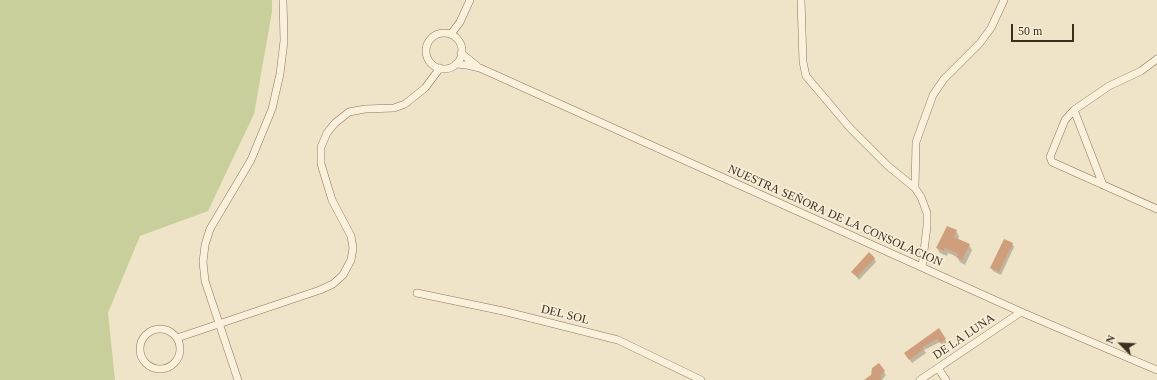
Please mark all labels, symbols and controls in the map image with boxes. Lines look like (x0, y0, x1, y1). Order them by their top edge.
scale bar (1013, 16, 1076, 42)
text: 50 m (1018, 24, 1042, 38)
street label: NUESTRA SEÑORA DE LA CONSOLACION (725, 162, 945, 270)
street label: DEL SOL (539, 302, 591, 328)
street label: DE LA LUNA (930, 311, 998, 363)
north arrow (1101, 324, 1141, 364)
text: N (1103, 333, 1117, 345)

